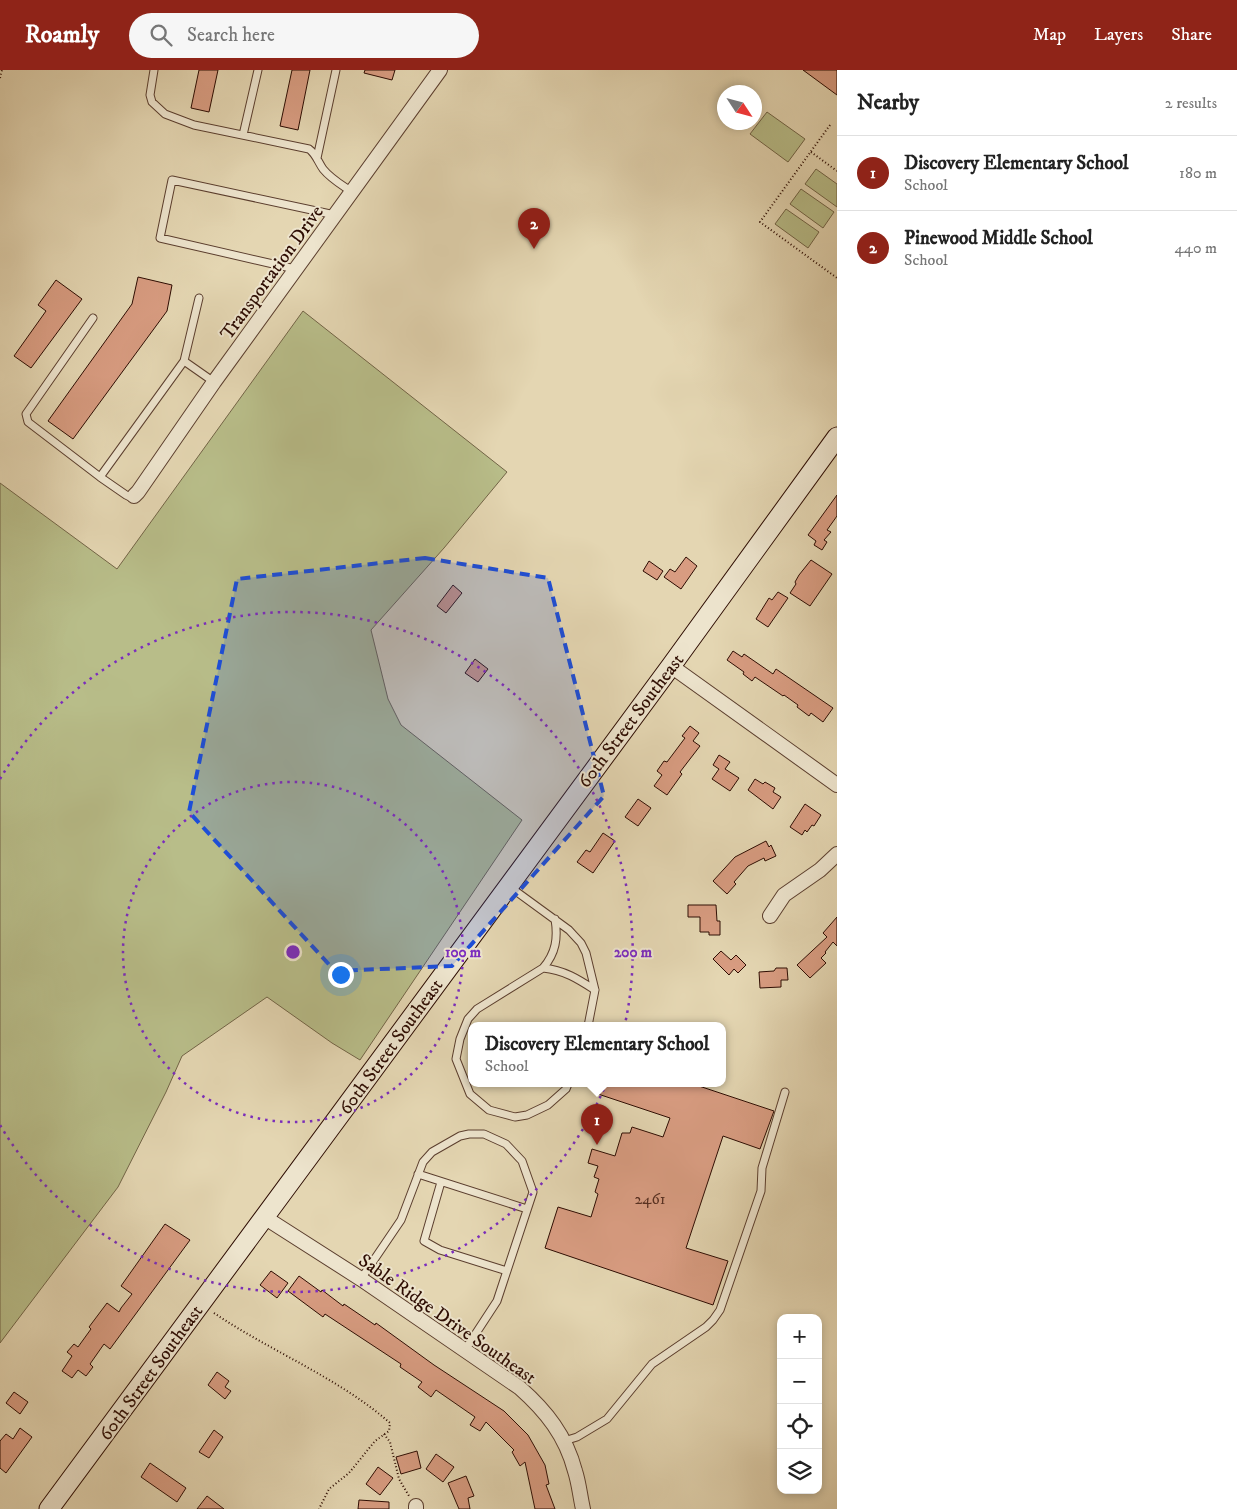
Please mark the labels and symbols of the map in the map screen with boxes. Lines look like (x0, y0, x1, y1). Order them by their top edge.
north arrow (717, 85, 762, 130)
street label: Transportation Drive (216, 201, 329, 344)
pin: 2 (518, 208, 550, 249)
street label: 60th Street Southeast (573, 649, 689, 793)
centre of rings (284, 943, 302, 961)
text: 100 m (445, 943, 482, 962)
text: 200 m (614, 943, 653, 962)
your location (328, 962, 354, 988)
street label: 60th Street Southeast (334, 975, 448, 1119)
pin: 1 (581, 1104, 613, 1145)
house number: 2461 (634, 1189, 666, 1209)
street label: Sable Ridge Drive Southeast (354, 1249, 540, 1389)
street label: 60th Street Southeast (94, 1301, 208, 1445)

